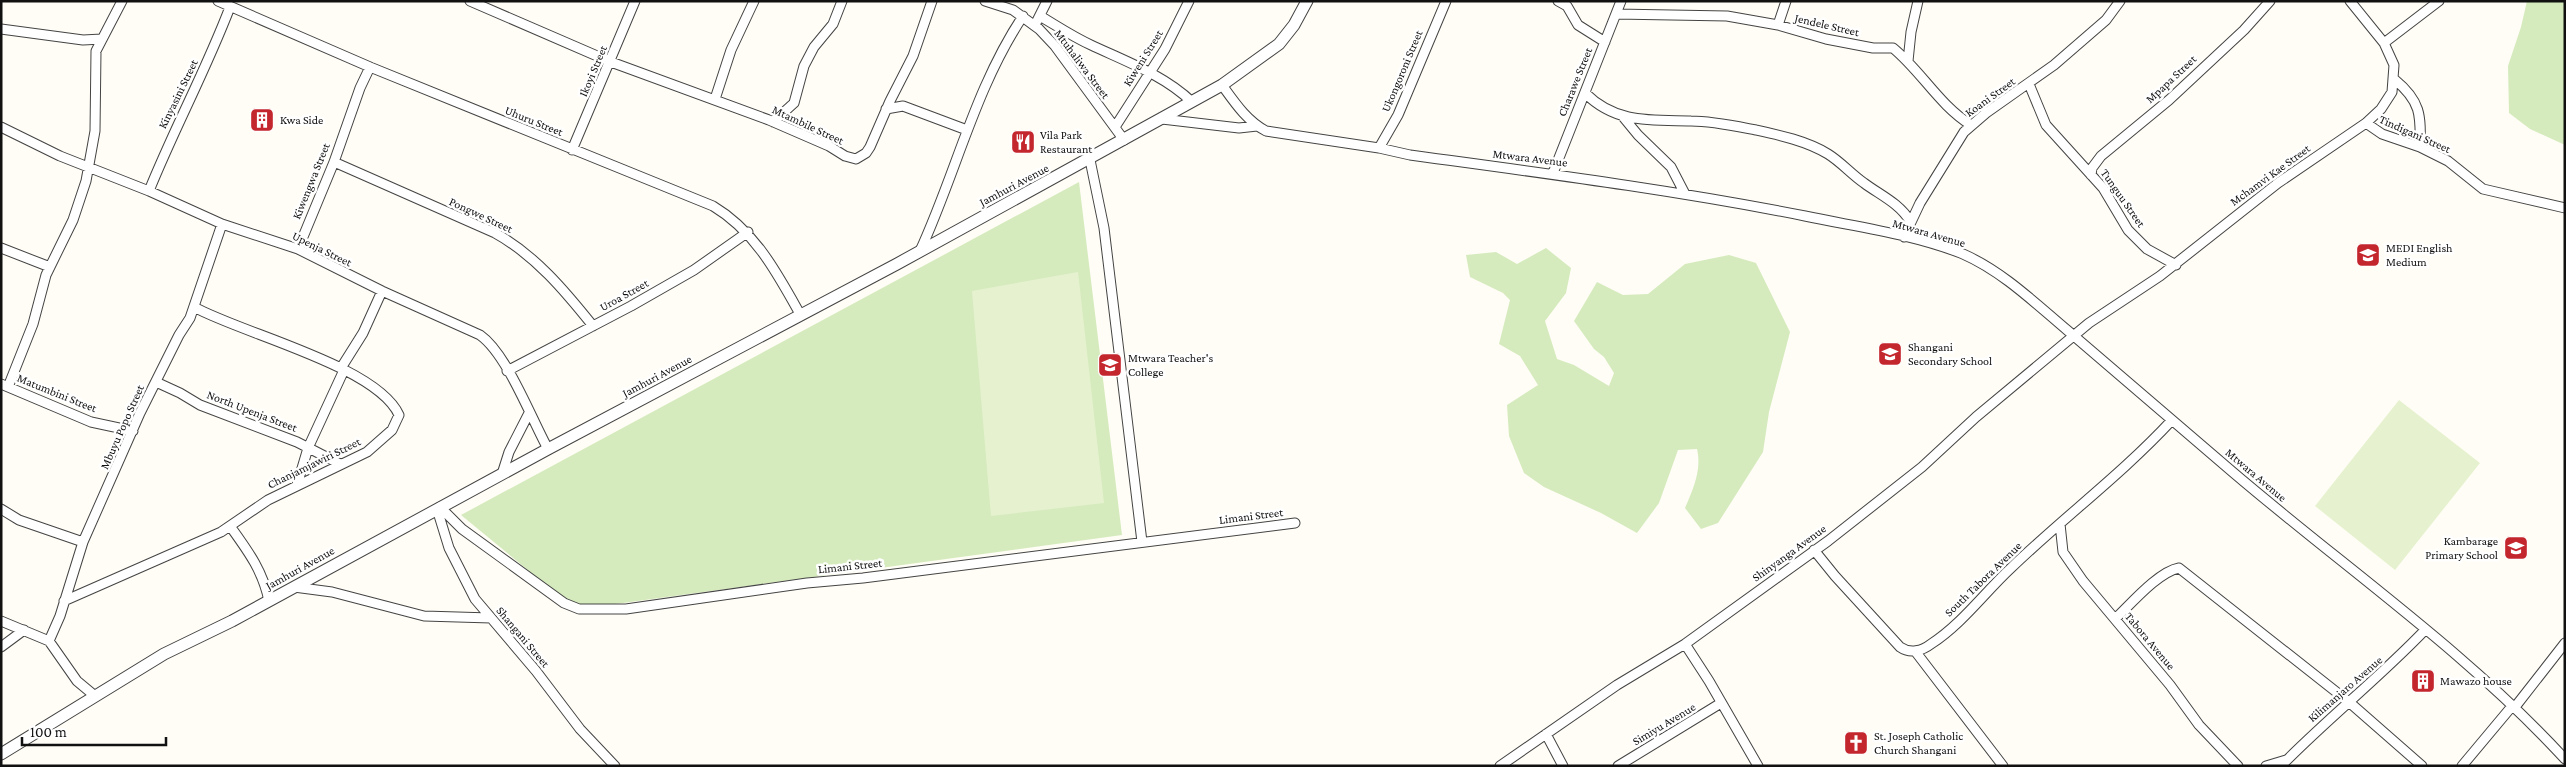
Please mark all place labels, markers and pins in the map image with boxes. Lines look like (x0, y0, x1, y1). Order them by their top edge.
building icon: Kwa Side (249, 107, 275, 133)
place label: Kwa Side (280, 113, 323, 127)
place label: Vila Park Restaurant (1040, 128, 1093, 156)
restaurant icon: Vila Park Restaurant (1010, 129, 1036, 155)
place label: MEDI English Medium (2386, 241, 2453, 269)
school or university icon: MEDI English Medium (2355, 242, 2381, 268)
place label: Shangani Secondary School (1908, 340, 1992, 368)
school or university icon: Shangani Secondary School (1877, 341, 1903, 367)
place label: Mtwara Teacher's College (1128, 351, 1214, 379)
school or university icon: Mtwara Teacher's College (1097, 352, 1123, 378)
place label: Kambarage Primary School (2425, 534, 2498, 562)
school or university icon: Kambarage Primary School (2503, 535, 2529, 561)
building icon: Mawazo house (2410, 668, 2436, 694)
place label: Mawazo house (2440, 674, 2512, 688)
place label: St. Joseph Catholic Church Shangani (1874, 729, 1963, 757)
church icon: St. Joseph Catholic Church Shangani (1843, 730, 1869, 756)

